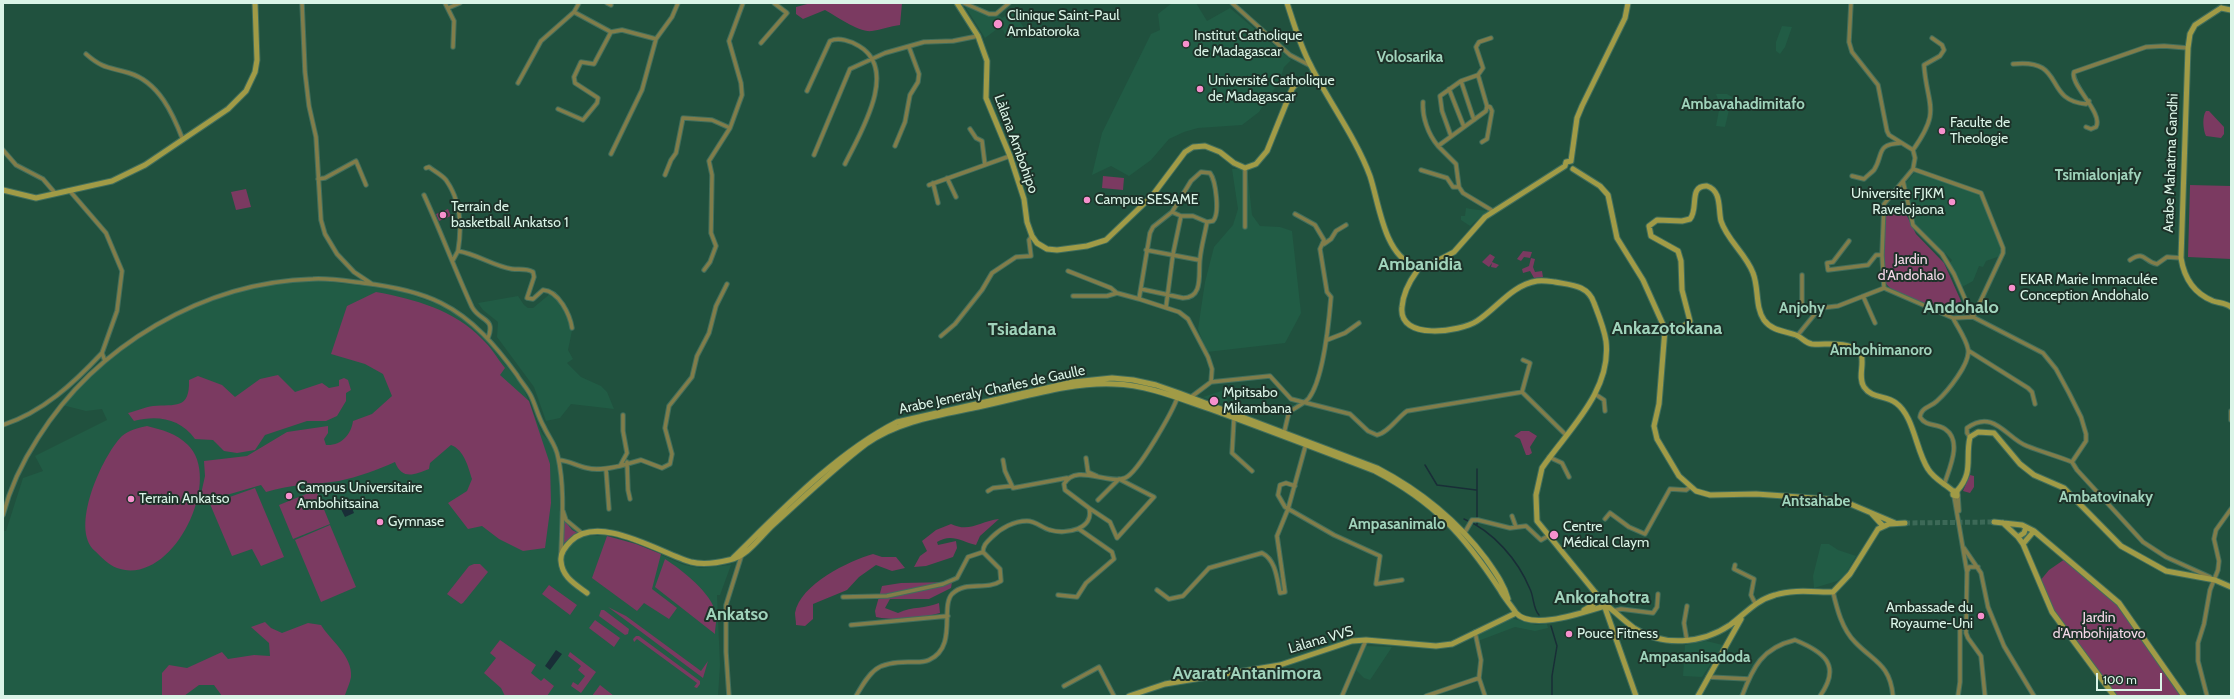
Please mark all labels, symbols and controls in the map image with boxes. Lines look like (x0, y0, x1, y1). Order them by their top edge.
place label: Clinique Saint-Paul Ambatoroka (1007, 8, 1120, 40)
marker: Clinique Saint-Paul Ambatoroka (992, 18, 1004, 30)
place label: Institut Catholique de Madagascar (1194, 28, 1302, 60)
marker: Institut Catholique de Madagascar (1181, 39, 1191, 49)
district label: Volosarika (1377, 49, 1443, 67)
place label: Université Catholique de Madagascar (1208, 73, 1335, 106)
marker: Université Catholique de Madagascar (1195, 84, 1205, 94)
street label: Làlana Ambohipo (990, 92, 1042, 196)
street label: Arabe Mahatma Gandhi (2160, 93, 2182, 233)
district label: Ambavahadimitafo (1681, 96, 1805, 114)
place label: Faculte de Theologie (1950, 115, 2010, 148)
marker: Faculte de Theologie (1937, 126, 1947, 136)
district label: Tsimialonjafy (2055, 167, 2141, 185)
place label: Universite FJKM Ravelojaona (1851, 186, 1944, 218)
place label: Campus SESAME (1095, 192, 1198, 208)
marker: Campus SESAME (1082, 195, 1092, 205)
marker: Universite FJKM Ravelojaona (1947, 197, 1957, 207)
place label: Terrain de basketball Ankatso 1 (451, 199, 569, 232)
marker: Terrain de basketball Ankatso 1 (438, 210, 448, 220)
park label: Jardin d'Andohalo (1878, 252, 1944, 284)
district label: Ambanidia (1378, 254, 1462, 276)
place label: EKAR Marie Immaculée Conception Andohalo (2020, 272, 2158, 304)
marker: EKAR Marie Immaculée Conception Andohalo (2007, 283, 2017, 293)
district label: Andohalo (1923, 297, 1999, 319)
district label: Anjohy (1779, 300, 1825, 318)
district label: Ankazotokana (1612, 318, 1722, 340)
district label: Tsiadana (988, 319, 1056, 341)
district label: Ambohimanoro (1830, 342, 1932, 360)
street label: Arabe Jeneraly Charles de Gaulle (897, 362, 1087, 418)
place label: Mpitsabo Mikambana (1223, 385, 1291, 418)
marker: Mpitsabo Mikambana (1208, 395, 1220, 407)
place label: Campus Universitaire Ambohitsaina (297, 480, 422, 512)
district label: Ambatovinaky (2059, 489, 2153, 507)
place label: Terrain Ankatso (139, 491, 229, 507)
marker: Campus Universitaire Ambohitsaina (284, 491, 294, 501)
district label: Antsahabe (1782, 493, 1850, 511)
marker: Terrain Ankatso (126, 494, 136, 504)
place label: Gymnase (388, 514, 444, 530)
district label: Ampasanimalo (1348, 516, 1446, 534)
marker: Gymnase (375, 517, 385, 527)
place label: Centre Médical Claym (1563, 519, 1649, 552)
marker: Centre Médical Claym (1548, 529, 1560, 541)
district label: Ankorahotra (1554, 587, 1650, 609)
place label: Ambassade du Royaume-Uni (1886, 600, 1973, 632)
district label: Ankatso (706, 604, 768, 626)
park label: Jardin d'Ambohijatovo (2053, 610, 2145, 642)
marker: Ambassade du Royaume-Uni (1976, 611, 1986, 621)
street label: Làlana VVS (1287, 623, 1355, 657)
place label: Pouce Fitness (1577, 626, 1658, 642)
marker: Pouce Fitness (1564, 629, 1574, 639)
district label: Ampasanisadoda (1639, 649, 1751, 667)
district label: Avaratr'Antanimora (1173, 663, 1321, 685)
scale bar (2098, 665, 2164, 691)
text: 100 m (2103, 672, 2137, 687)

